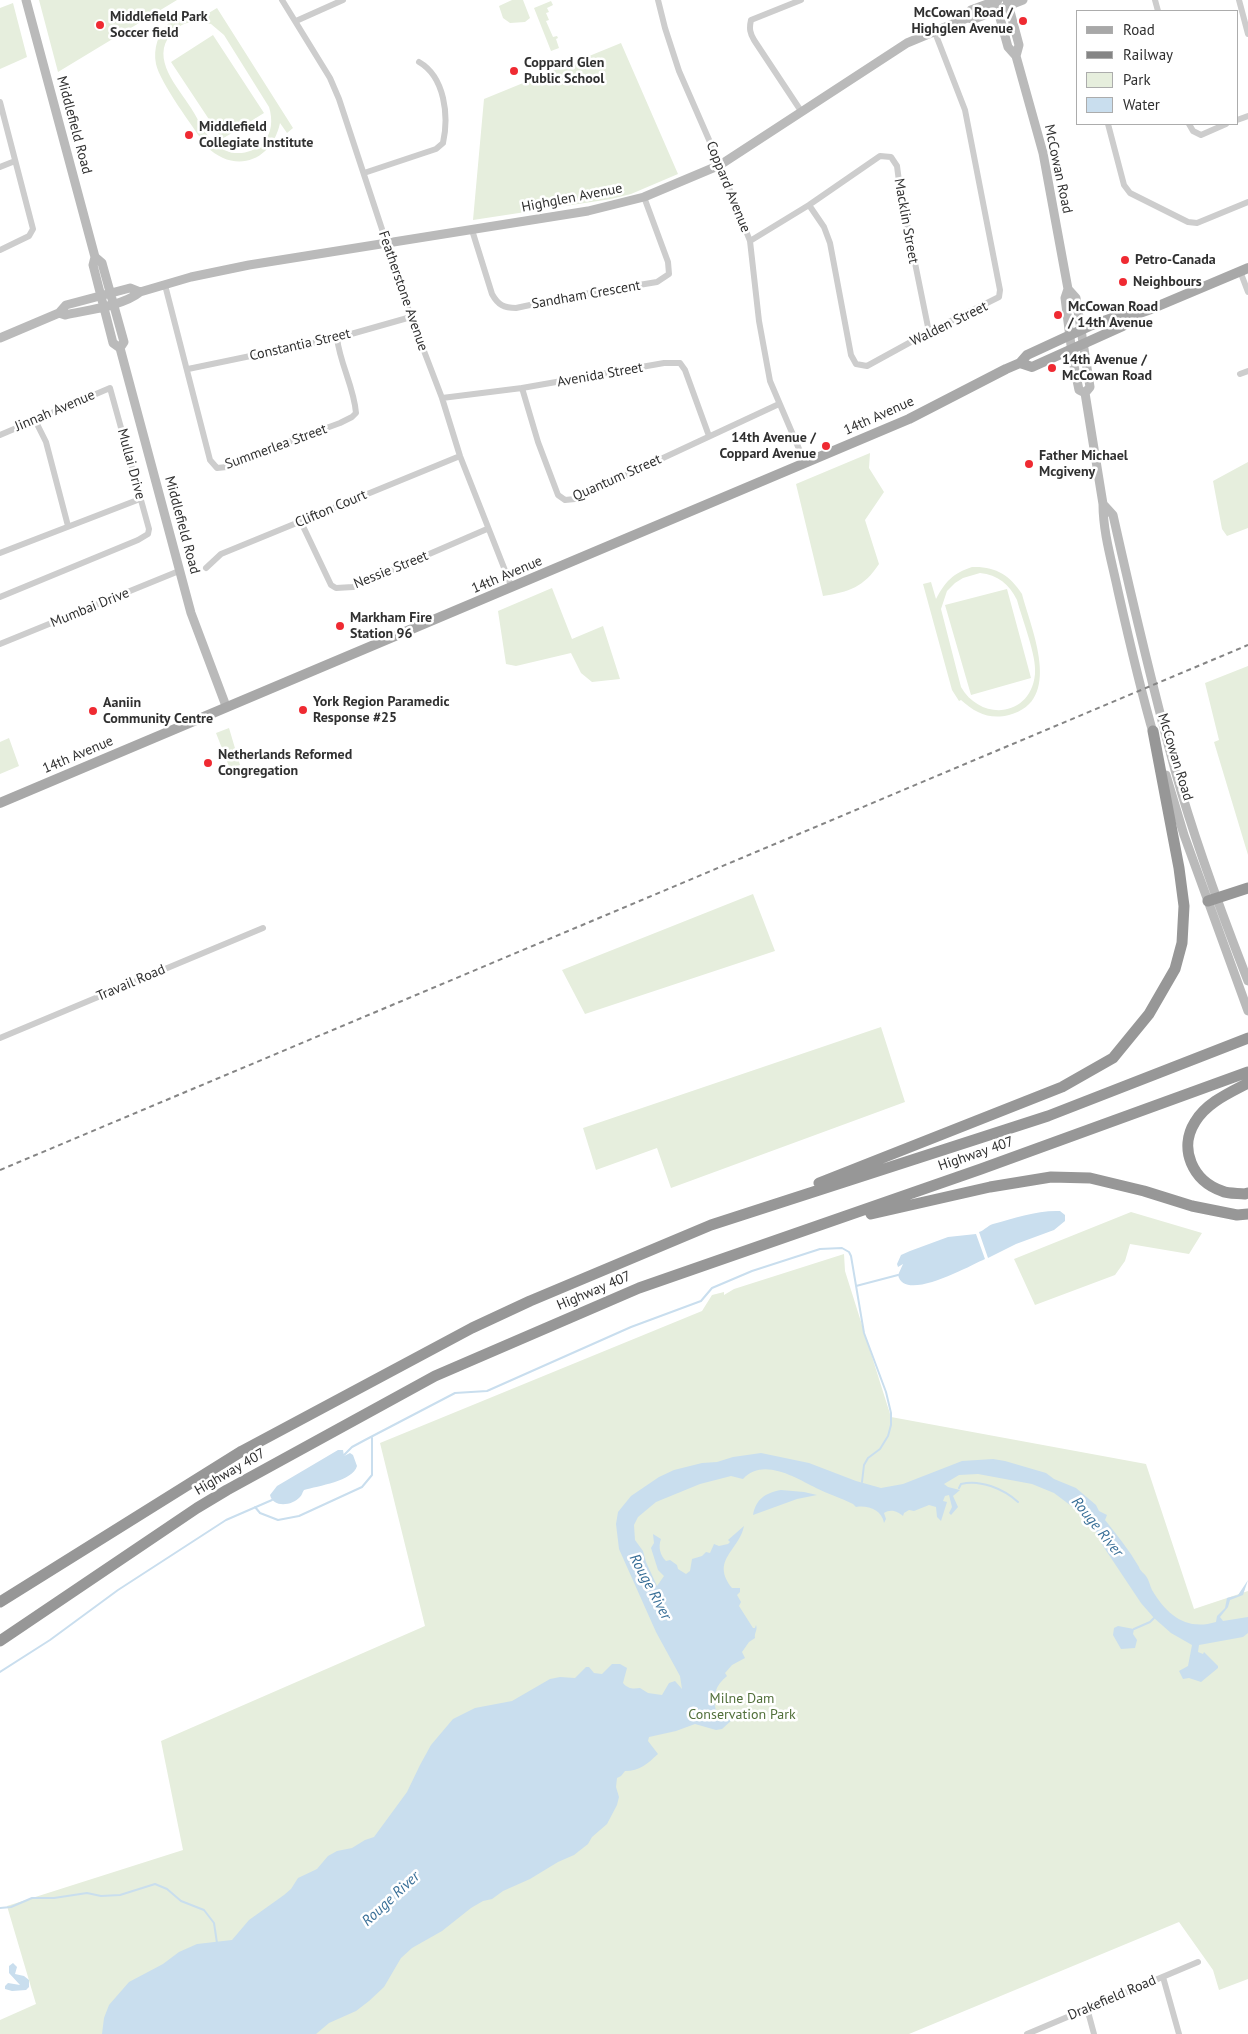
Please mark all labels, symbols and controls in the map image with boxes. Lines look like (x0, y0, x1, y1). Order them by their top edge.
place label: McCowan Road / Highglen Avenue (911, 5, 1013, 38)
place label: Middlefield Park Soccer field (110, 9, 208, 41)
legend (1076, 10, 1238, 125)
marker: McCowan Road / Highglen Avenue (1017, 15, 1029, 27)
marker: Middlefield Park Soccer field (94, 19, 106, 31)
text: Road (1123, 20, 1155, 39)
text: Railway (1123, 45, 1173, 64)
place label: Coppard Glen Public School (524, 55, 604, 88)
marker: Coppard Glen Public School (508, 65, 520, 77)
text: Park (1123, 70, 1151, 89)
street label: Middlefield Road (53, 74, 95, 176)
text: Water (1123, 95, 1160, 114)
place label: Middlefield Collegiate Institute (199, 119, 313, 152)
street label: McCowan Road (1040, 123, 1076, 215)
marker: Middlefield Collegiate Institute (183, 129, 195, 141)
street label: Coppard Avenue (702, 139, 754, 235)
street label: Macklin Street (890, 177, 922, 265)
street label: Highglen Avenue (520, 180, 624, 216)
street label: Featherstone Avenue (375, 229, 431, 353)
place label: Petro-Canada (1135, 252, 1216, 268)
marker: Petro-Canada (1119, 254, 1131, 266)
place label: Neighbours (1133, 274, 1202, 290)
marker: Neighbours (1117, 276, 1129, 288)
street label: Sandham Crescent (530, 277, 642, 313)
street label: Walden Street (908, 298, 990, 350)
place label: McCowan Road / 14th Avenue (1068, 299, 1158, 332)
marker: McCowan Road / 14th Avenue (1052, 309, 1064, 321)
street label: Constantia Street (248, 325, 352, 365)
place label: 14th Avenue / McCowan Road (1062, 352, 1152, 384)
street label: Avenida Street (556, 359, 644, 391)
marker: 14th Avenue / McCowan Road (1046, 362, 1058, 374)
street label: Jinnah Avenue (13, 387, 97, 435)
street label: 14th Avenue (841, 393, 917, 439)
street label: Summerlea Street (223, 421, 329, 473)
street label: Mullai Drive (113, 427, 149, 501)
place label: 14th Avenue / Coppard Avenue (719, 430, 816, 462)
marker: 14th Avenue / Coppard Avenue (820, 440, 832, 452)
place label: Father Michael Mcgiveny (1039, 448, 1128, 481)
street label: Quantum Street (570, 451, 664, 505)
marker: Father Michael Mcgiveny (1023, 458, 1035, 470)
street label: Middlefield Road (161, 474, 203, 576)
street label: Clifton Court (293, 486, 369, 532)
street label: Nessie Street (351, 547, 431, 593)
street label: 14th Avenue (469, 553, 545, 597)
street label: Mumbai Drive (48, 585, 132, 631)
place label: Markham Fire Station 96 (350, 610, 432, 642)
marker: Markham Fire Station 96 (334, 620, 346, 632)
place label: York Region Paramedic Response #25 (313, 694, 450, 726)
place label: Aaniin Community Centre (103, 695, 213, 728)
marker: York Region Paramedic Response #25 (297, 704, 309, 716)
marker: Aaniin Community Centre (87, 705, 99, 717)
street label: McCowan Road (1154, 711, 1196, 803)
street label: 14th Avenue (40, 733, 116, 777)
place label: Netherlands Reformed Congregation (218, 747, 352, 780)
marker: Netherlands Reformed Congregation (202, 757, 214, 769)
street label: Travail Road (94, 961, 168, 1005)
street label: Highway 407 (936, 1133, 1016, 1175)
street label: Highway 407 (554, 1268, 634, 1314)
street label: Highway 407 (192, 1445, 268, 1499)
water label: Rouge River (1067, 1493, 1127, 1561)
water label: Rouge River (625, 1551, 675, 1623)
park label: Milne Dam Conservation Park (688, 1691, 796, 1724)
water label: Rouge River (359, 1868, 423, 1930)
street label: Drakefield Road (1065, 1972, 1159, 2024)

